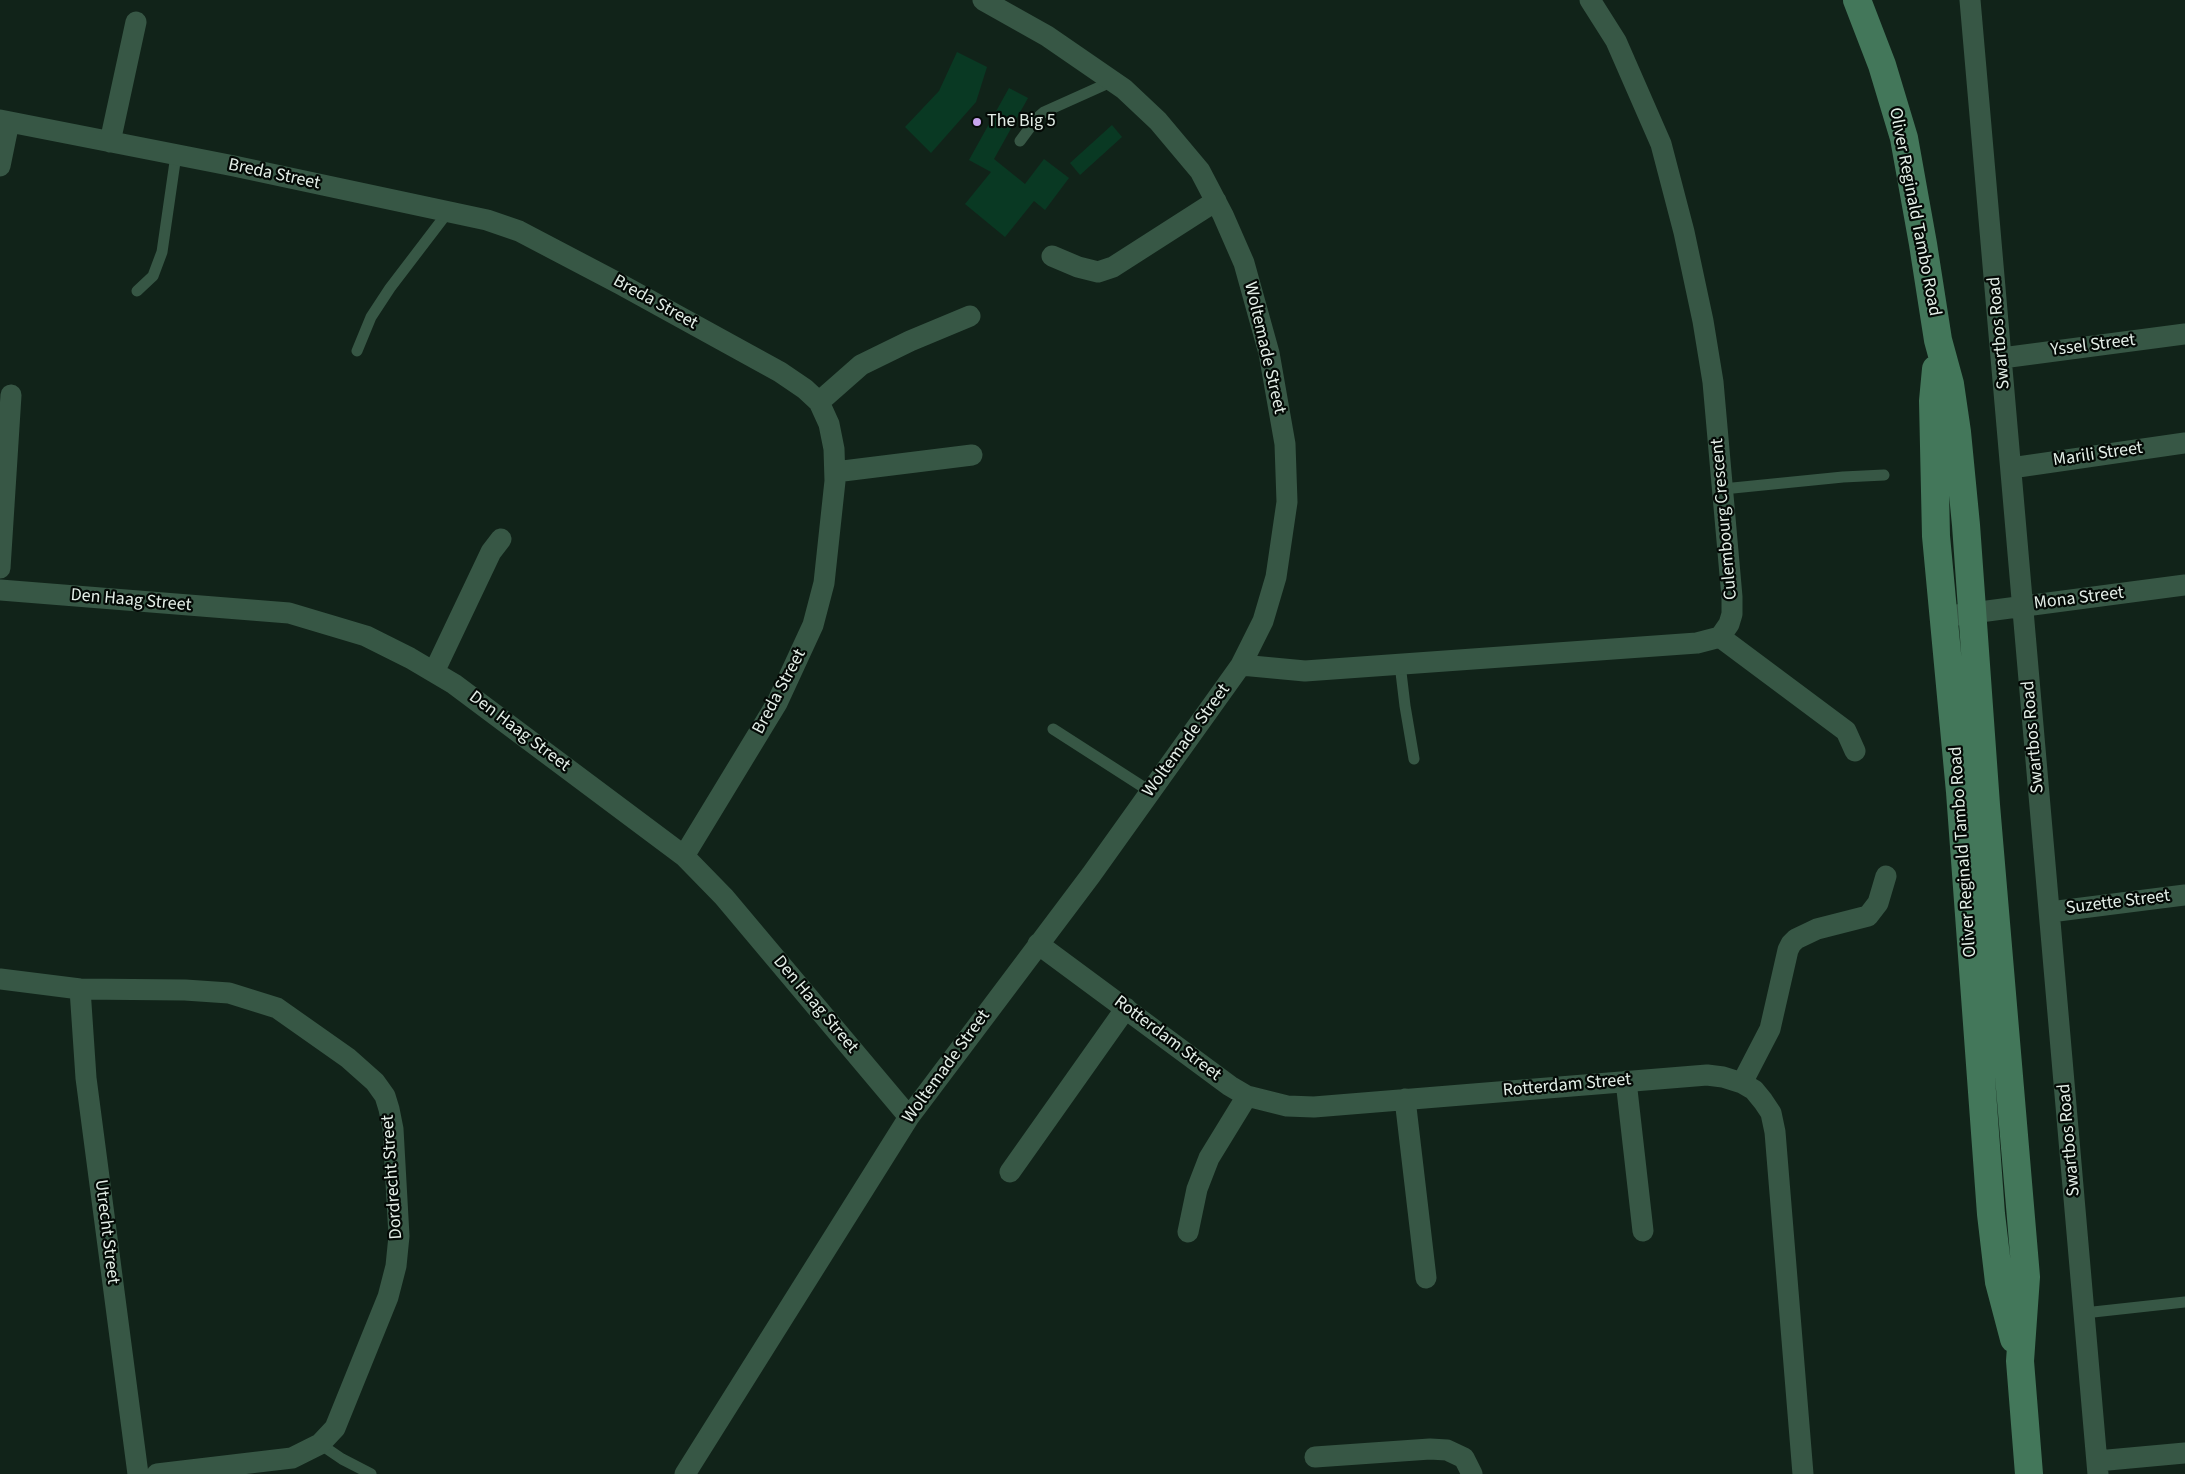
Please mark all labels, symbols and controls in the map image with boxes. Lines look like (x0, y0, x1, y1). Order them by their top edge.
street label: Oliver Reginald Tambo Road (1883, 106, 1945, 318)
place label: The Big 5 (987, 111, 1056, 133)
marker: The Big 5 (971, 116, 983, 128)
street label: Breda Street (226, 155, 322, 195)
street label: Breda Street (609, 271, 701, 335)
street label: Swartbos Road (1984, 276, 2016, 390)
street label: Woltemade Street (1238, 280, 1290, 416)
street label: Yssel Street (2049, 330, 2137, 362)
street label: Culembourg Crescent (1707, 437, 1743, 601)
street label: Marili Street (2052, 438, 2144, 472)
street label: Mona Street (2033, 583, 2125, 615)
street label: Den Haag Street (70, 585, 192, 617)
street label: Breda Street (749, 646, 811, 738)
street label: Woltemade Street (1139, 680, 1235, 802)
street label: Swartbos Road (2018, 680, 2050, 794)
street label: Den Haag Street (464, 687, 574, 777)
street label: Oliver Reginald Tambo Road (1946, 746, 1982, 958)
street label: Suzette Street (2065, 886, 2171, 920)
street label: Den Haag Street (768, 952, 862, 1058)
street label: Rotterdam Street (1109, 992, 1225, 1086)
street label: Woltemade Street (899, 1006, 995, 1128)
street label: Rotterdam Street (1502, 1070, 1632, 1102)
street label: Swartbos Road (2054, 1083, 2086, 1197)
street label: Dordrecht Street (378, 1114, 408, 1240)
street label: Utrecht Street (89, 1178, 123, 1286)

